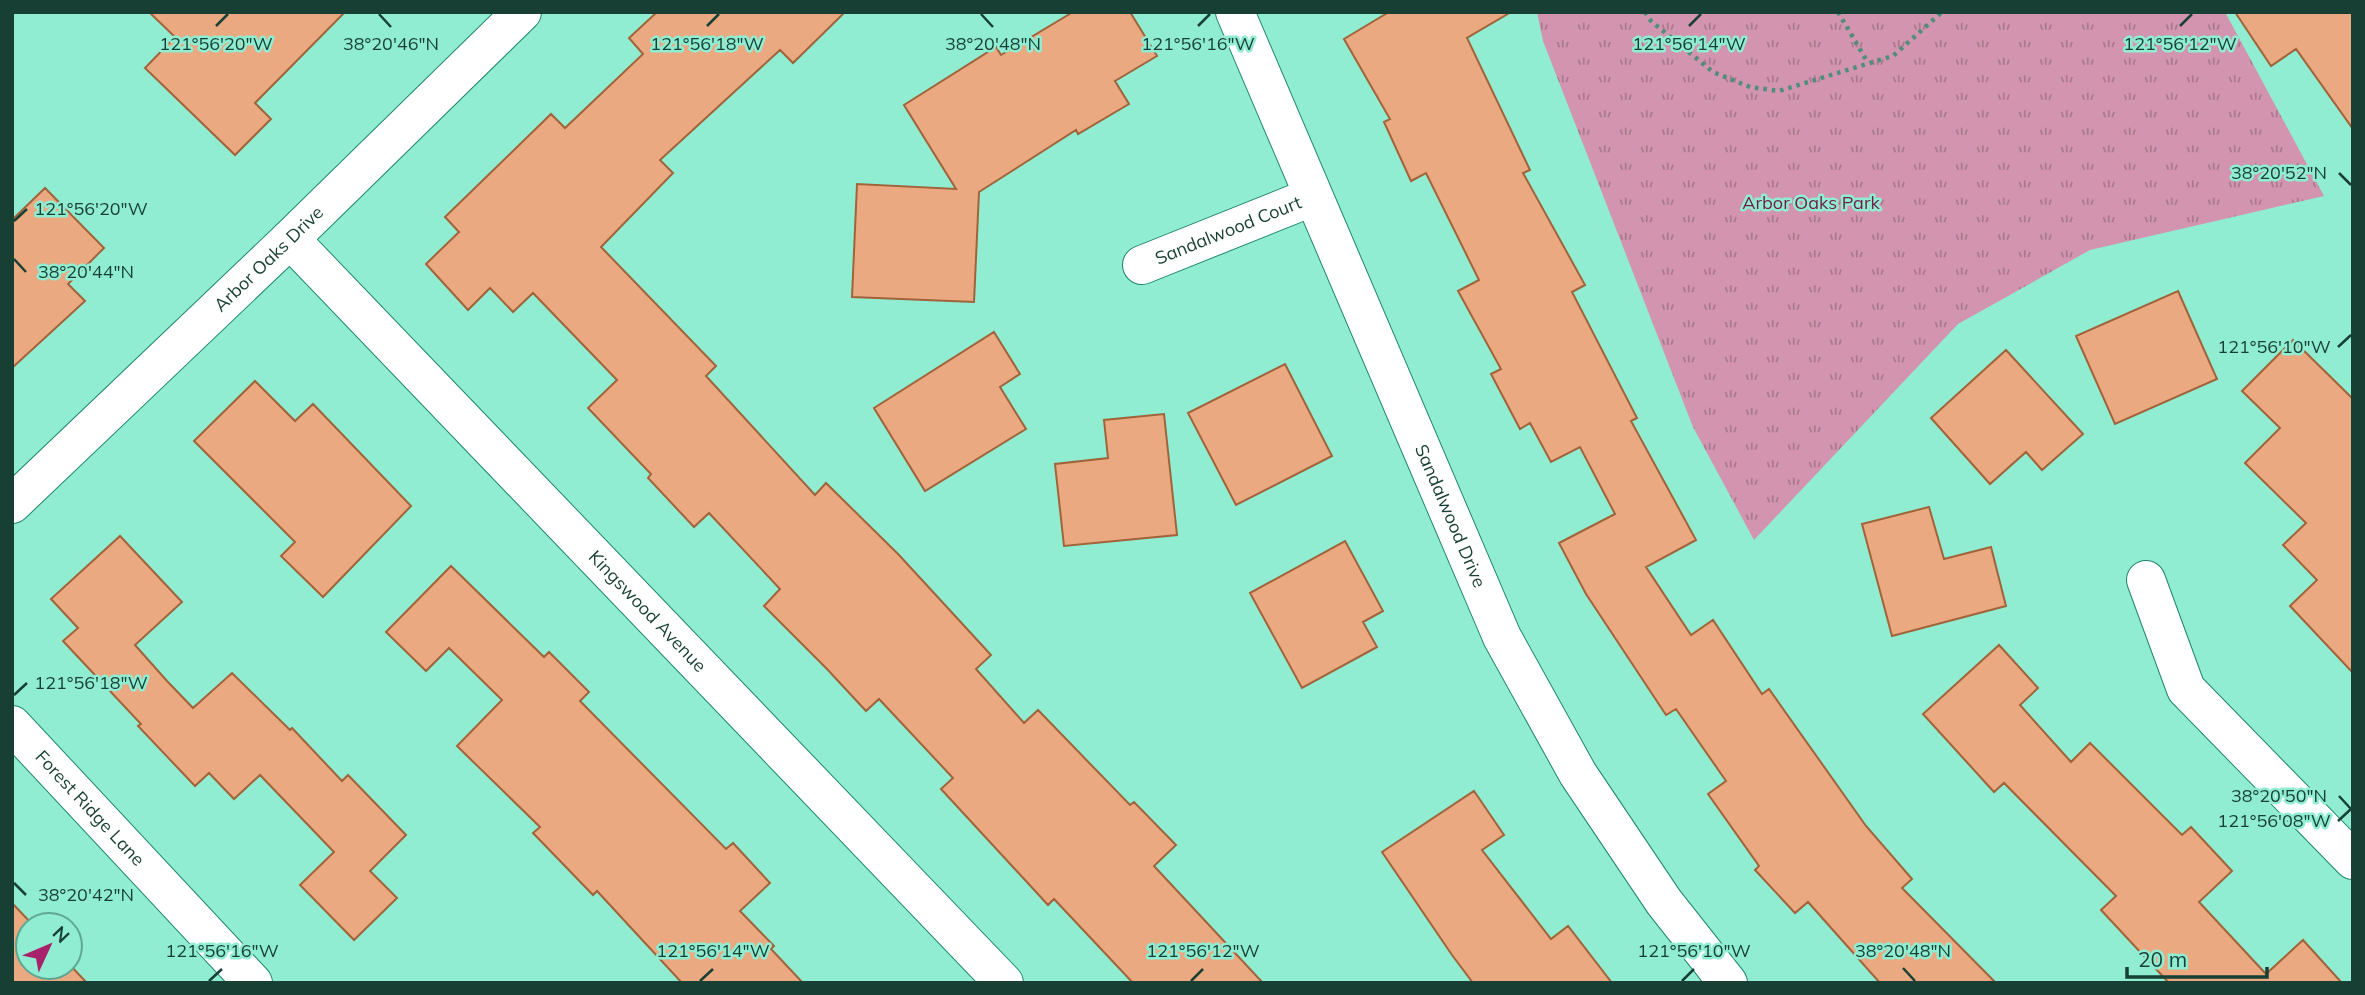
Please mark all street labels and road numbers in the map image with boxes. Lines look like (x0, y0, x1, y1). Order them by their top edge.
street label: Sandalwood Court (1152, 190, 1305, 270)
street label: Arbor Oaks Drive (209, 201, 328, 316)
street label: Sandalwood Drive (1410, 441, 1491, 591)
street label: Kingswood Avenue (584, 545, 711, 677)
street label: Forest Ridge Lane (31, 745, 150, 871)

